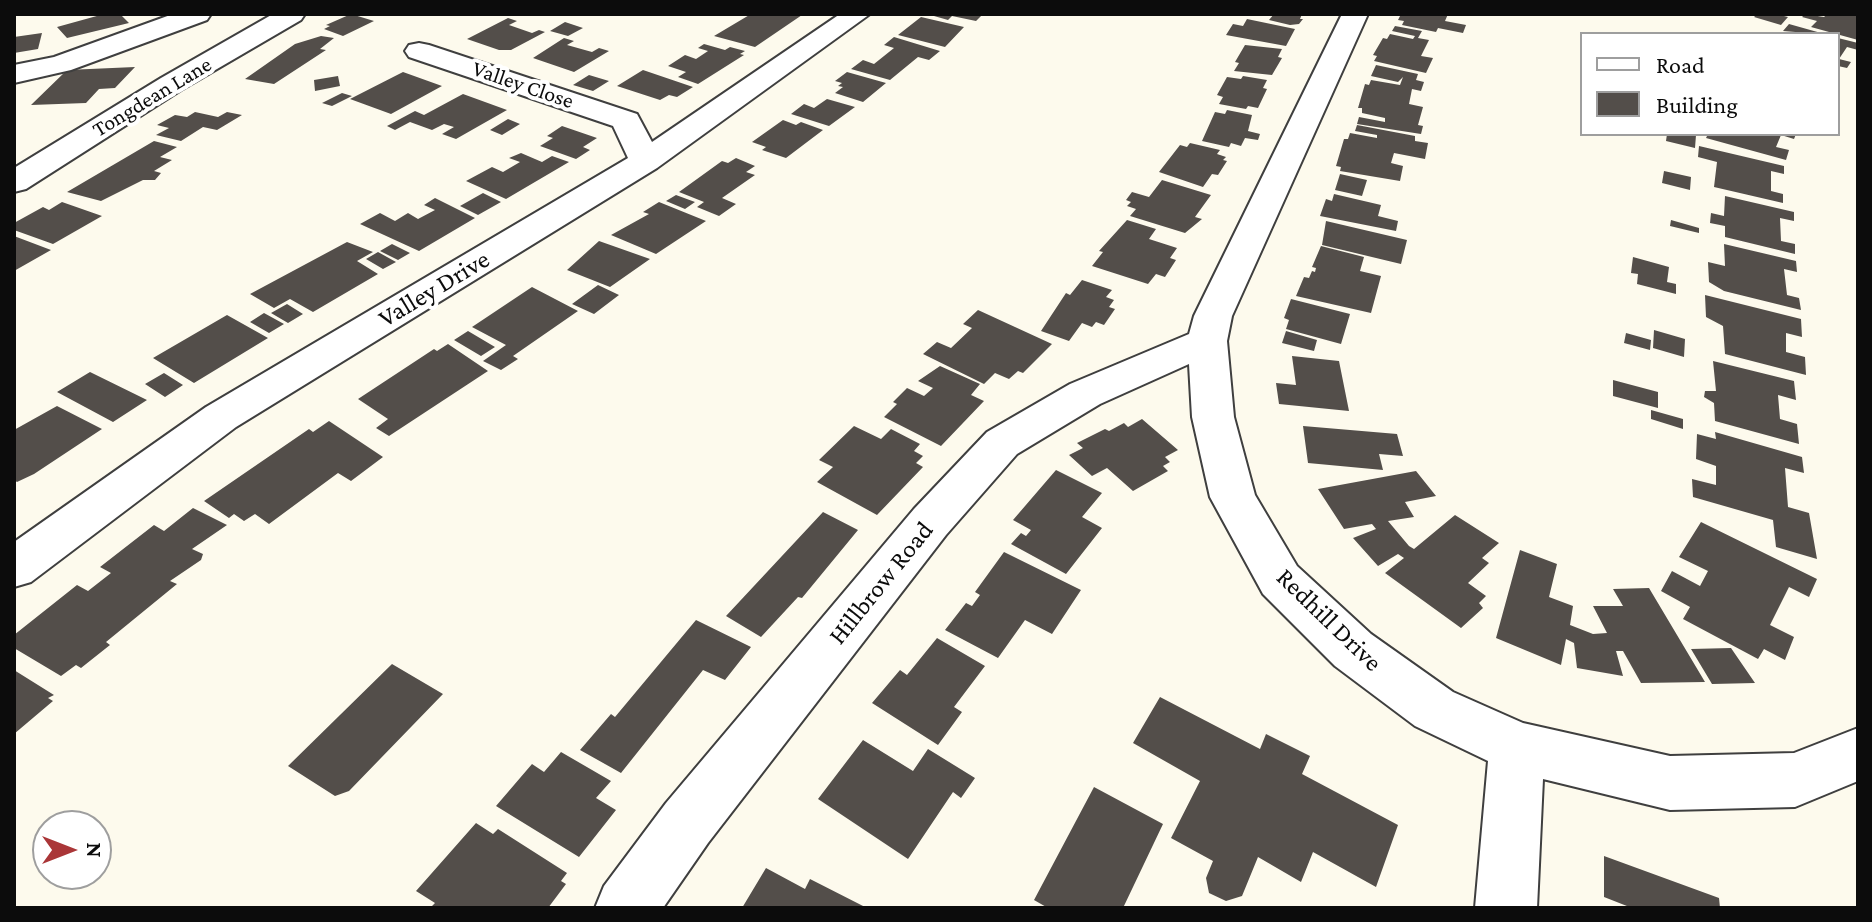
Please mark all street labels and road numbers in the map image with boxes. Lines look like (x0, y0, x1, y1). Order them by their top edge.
street label: Tongdean Lane (88, 51, 216, 143)
street label: Valley Close (469, 55, 577, 115)
street label: Valley Drive (373, 244, 495, 334)
street label: Hillbrow Road (822, 515, 940, 651)
street label: Redhill Drive (1270, 562, 1388, 678)

